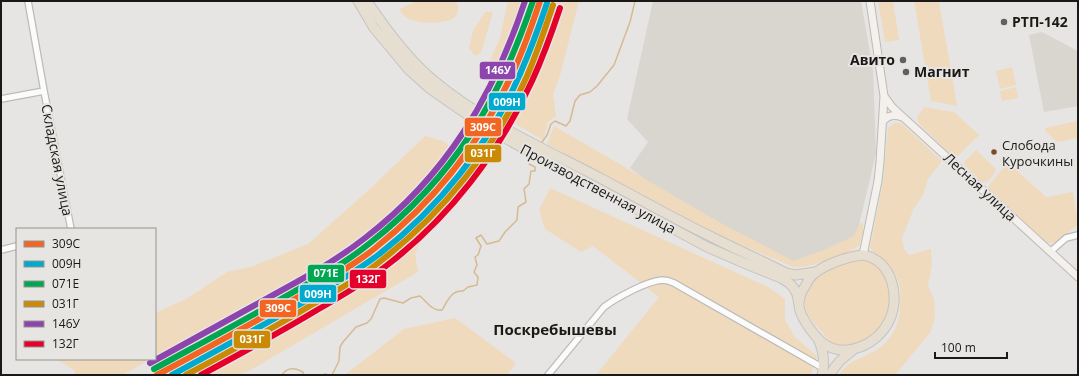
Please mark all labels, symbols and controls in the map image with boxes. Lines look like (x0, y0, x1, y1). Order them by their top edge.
place label: РТП-142 (1012, 12, 1068, 31)
marker: РТП-142 (999, 17, 1009, 27)
place label: Авито (850, 50, 895, 69)
marker: Авито (898, 55, 908, 65)
line badge: 146У (479, 61, 516, 80)
text: 146У (485, 62, 512, 77)
place label: Магнит (914, 62, 970, 81)
marker: Магнит (901, 67, 911, 77)
line badge: 009Н (488, 92, 526, 111)
text: 009Н (493, 94, 521, 109)
street label: Складская улица (37, 102, 78, 217)
line badge: 309С (464, 117, 502, 137)
text: 309С (470, 119, 496, 134)
place label: Слобода Курочкины (1002, 136, 1073, 170)
street label: Производственная улица (517, 139, 679, 238)
line badge: 031Г (464, 144, 502, 163)
text: 031Г (470, 145, 496, 160)
marker: Слобода Курочкины (989, 147, 999, 157)
street label: Лесная улица (940, 148, 1021, 225)
legend (16, 228, 156, 360)
text: 309С (52, 235, 81, 252)
text: 009Н (52, 255, 81, 272)
line badge: 071Е (307, 264, 345, 283)
text: 071Е (313, 265, 339, 280)
line badge: 132Г (349, 269, 387, 289)
text: 132Г (355, 271, 381, 286)
text: 071Е (52, 275, 79, 292)
line badge: 009Н (299, 284, 337, 303)
text: 009Н (304, 286, 332, 301)
text: 031Г (52, 295, 79, 312)
line badge: 309С (259, 299, 297, 318)
text: 309С (265, 300, 291, 315)
text: 146У (52, 315, 81, 332)
district label: Поскребышевы (493, 319, 617, 339)
line badge: 031Г (233, 330, 271, 349)
text: 031Г (239, 331, 265, 346)
scale bar (935, 334, 1007, 360)
text: 132Г (52, 335, 79, 352)
text: 100 m (941, 339, 976, 356)

